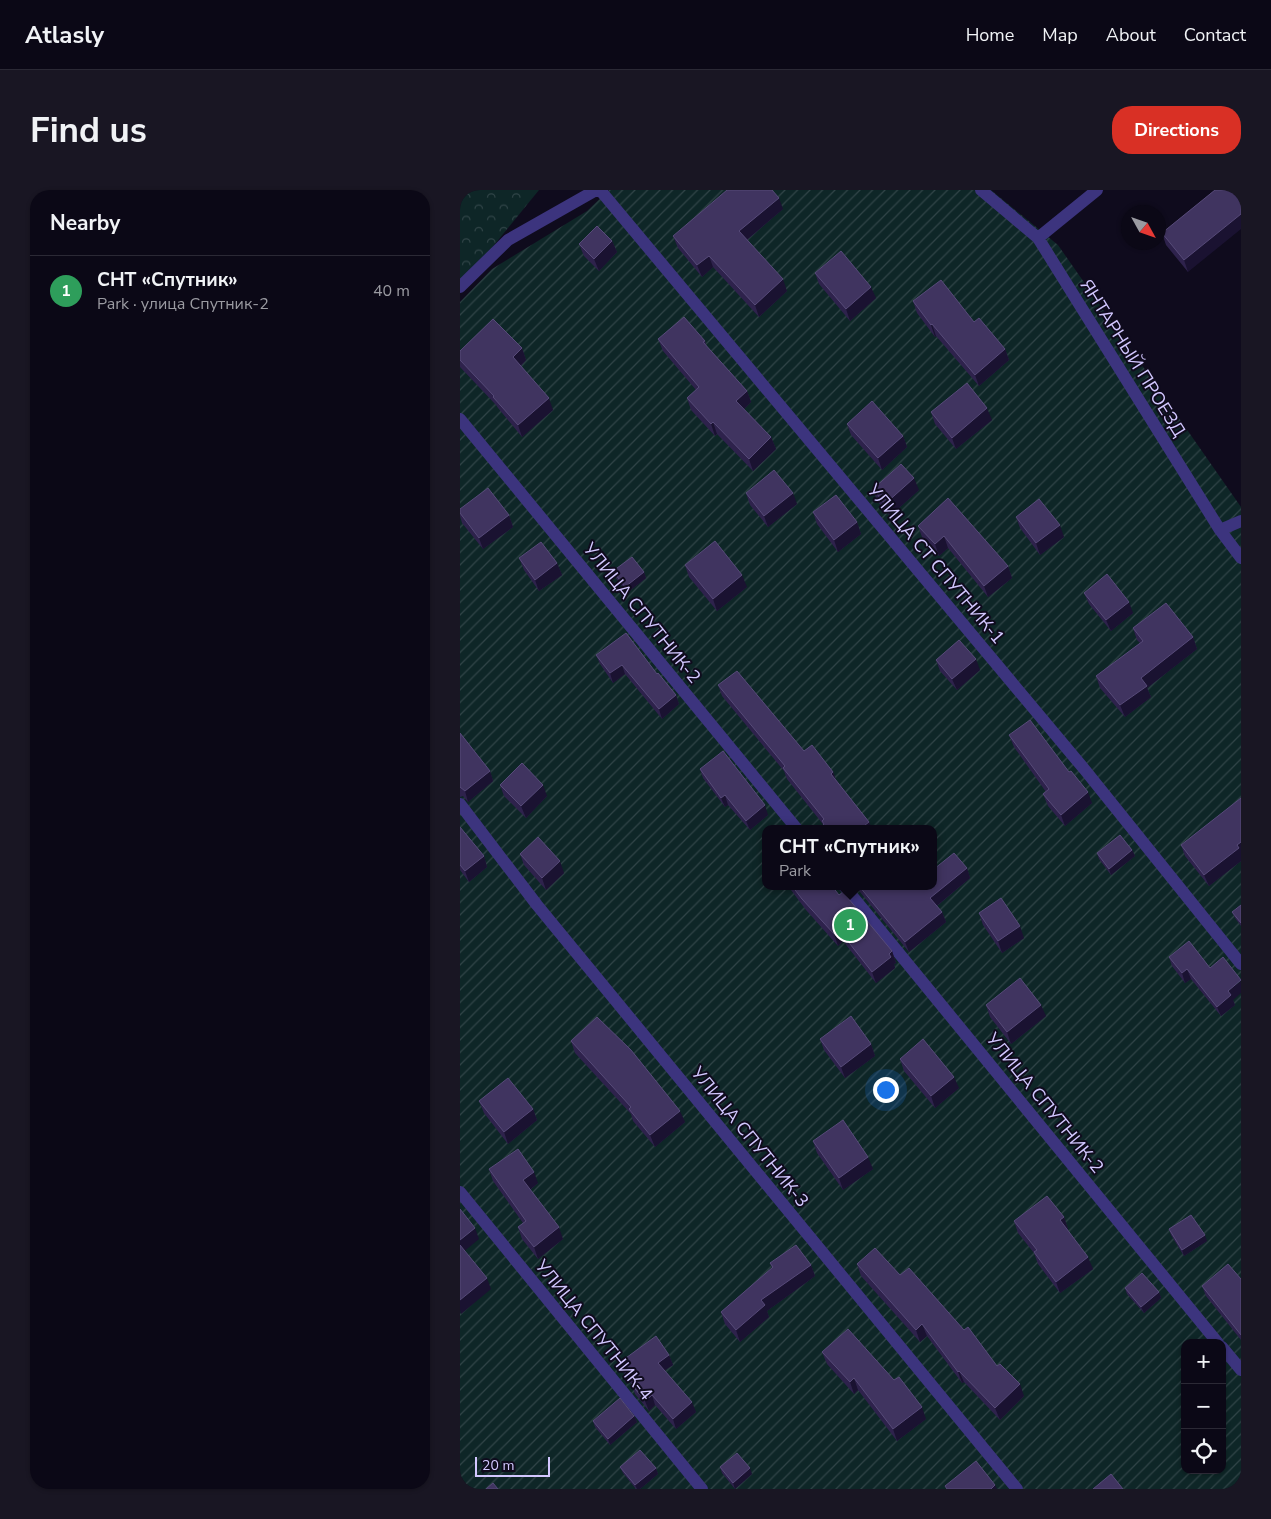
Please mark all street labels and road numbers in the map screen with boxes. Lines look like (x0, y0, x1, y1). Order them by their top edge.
street label: ЯНТАРНЫЙ ПРОЕЗД (1075, 275, 1191, 441)
street label: УЛИЦА СТ СПУТНИК-1 (861, 478, 1010, 649)
street label: УЛИЦА СПУТНИК-2 (577, 537, 706, 688)
street label: УЛИЦА СПУТНИК-2 (980, 1027, 1109, 1178)
street label: УЛИЦА СПУТНИК-3 (685, 1061, 814, 1212)
street label: УЛИЦА СПУТНИК-4 (529, 1254, 658, 1405)

